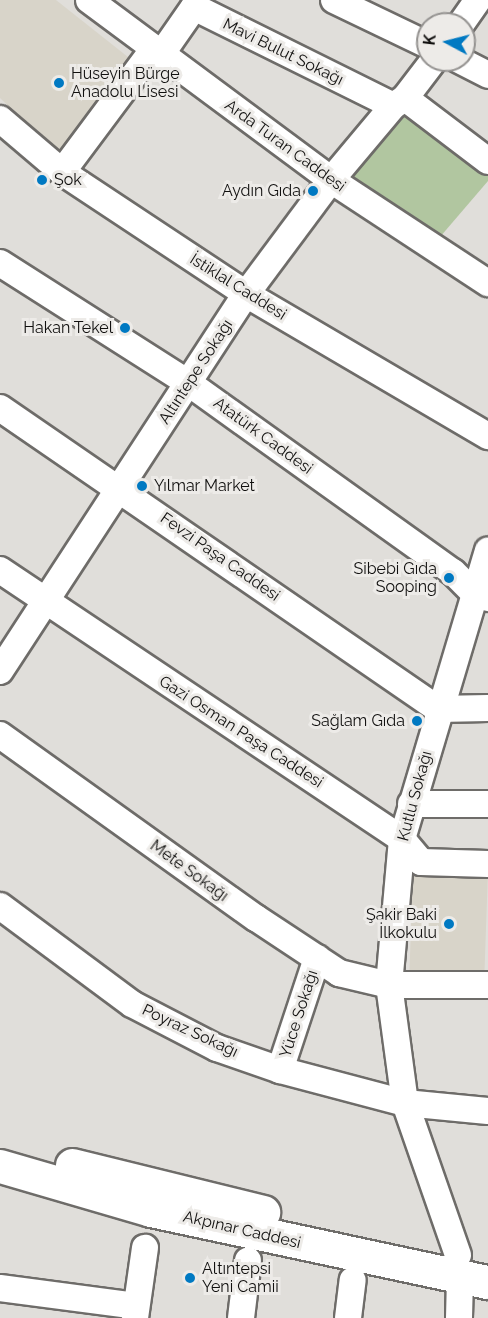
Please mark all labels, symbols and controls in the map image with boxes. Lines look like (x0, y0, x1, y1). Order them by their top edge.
north arrow (416, 12, 476, 72)
street label: Mavi Bulut Sokağı (220, 14, 346, 90)
text: K (420, 34, 440, 46)
place label: Hüseyin Bürge Anadolu Lisesi (71, 64, 180, 102)
marker: Hüseyin Bürge Anadolu Lisesi (52, 76, 66, 90)
street label: Arda Turan Caddesi (221, 96, 349, 196)
place label: Şok (54, 170, 82, 190)
marker: Şok (35, 173, 49, 187)
place label: Aydın Gıda (222, 181, 301, 201)
marker: Aydın Gıda (306, 184, 320, 198)
street label: İstiklal Caddesi (186, 250, 290, 324)
street label: Altıntepe Sokağı (155, 316, 237, 428)
place label: Hakan Tekel (23, 318, 113, 338)
marker: Hakan Tekel (118, 321, 132, 335)
street label: Atatürk Caddesi (210, 394, 316, 478)
place label: Yılmar Market (154, 476, 255, 496)
marker: Yılmar Market (135, 479, 149, 493)
street label: Fevzi Paşa Caddesi (157, 509, 283, 605)
place label: Sibebi Gıda Sooping (353, 559, 437, 597)
marker: Sibebi Gıda Sooping (442, 571, 456, 585)
street label: Gazi Osman Paşa Caddesi (155, 672, 327, 792)
place label: Sağlam Gıda (311, 711, 405, 731)
marker: Sağlam Gıda (410, 714, 424, 728)
street label: Kutlu Sokağı (394, 749, 436, 843)
street label: Mete Sokağı (146, 836, 232, 906)
place label: Şakir Baki İlkokulu (366, 905, 437, 943)
marker: Şakir Baki İlkokulu (442, 917, 456, 931)
street label: Yüce Sokağı (276, 968, 322, 1060)
street label: Poyraz Sokağı (139, 1000, 241, 1062)
street label: Akpınar Caddesi (181, 1207, 303, 1253)
place label: Altıntepsi Yeni Camii (202, 1259, 279, 1297)
marker: Altıntepsi Yeni Camii (183, 1271, 197, 1285)

